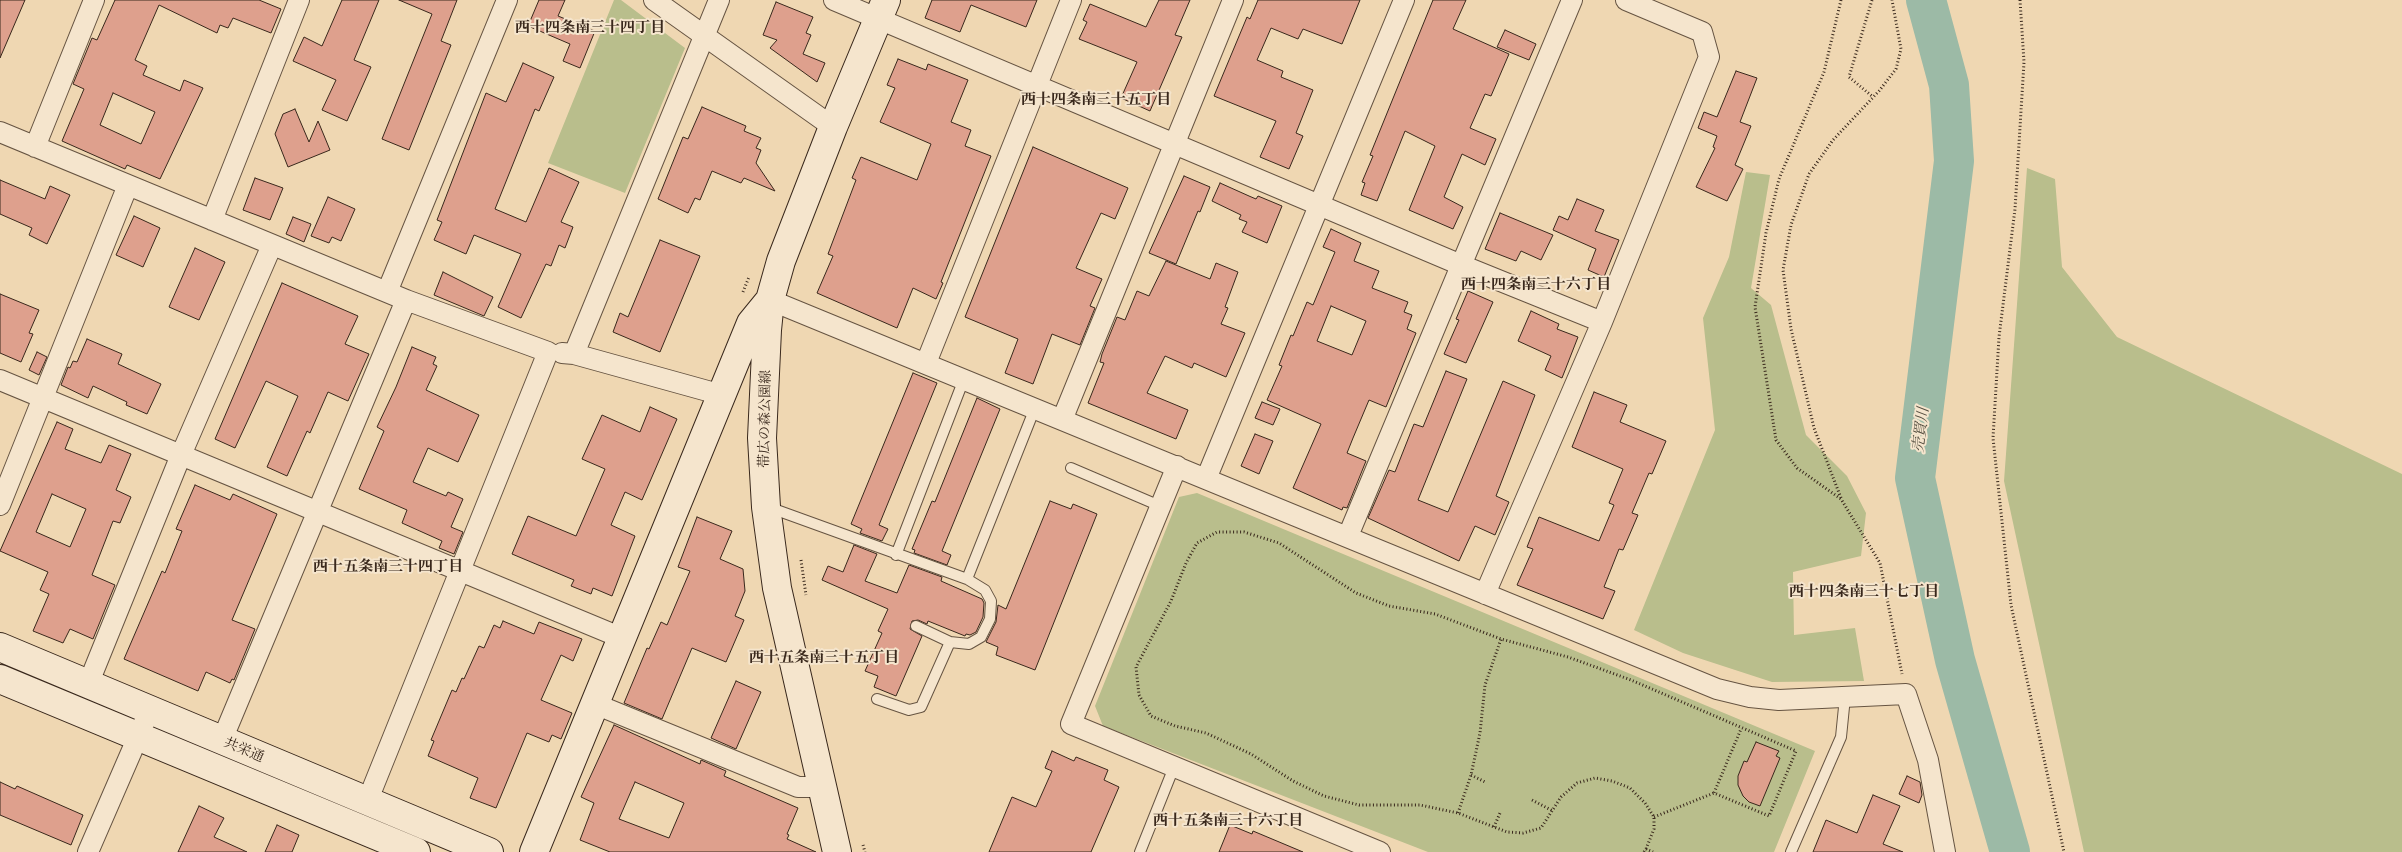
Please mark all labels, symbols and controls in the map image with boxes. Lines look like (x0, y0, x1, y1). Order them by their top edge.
district label: 西十四条南三十四丁目 (515, 19, 665, 37)
district label: 西十四条南三十五丁目 (1021, 91, 1171, 109)
district label: 西十四条南三十六丁目 (1461, 276, 1611, 294)
street label: 帯広の森公園線 (756, 370, 774, 468)
water label: 売買川 (1909, 407, 1933, 453)
district label: 西十五条南三十四丁目 (313, 558, 463, 576)
district label: 西十四条南三十七丁目 (1789, 583, 1939, 601)
district label: 西十五条南三十五丁目 (749, 649, 899, 667)
street label: 共栄通 (221, 734, 267, 766)
district label: 西十五条南三十六丁目 (1153, 812, 1303, 830)

